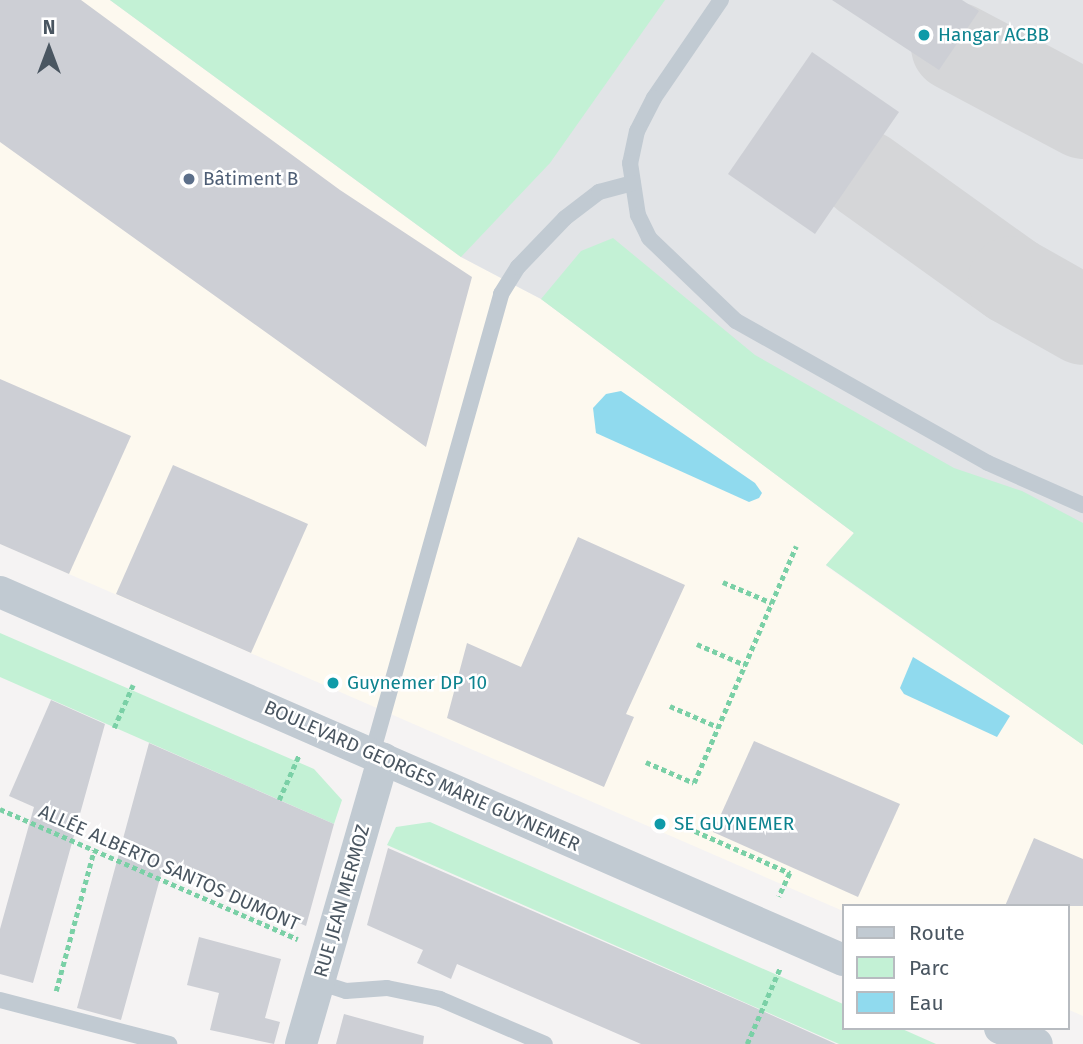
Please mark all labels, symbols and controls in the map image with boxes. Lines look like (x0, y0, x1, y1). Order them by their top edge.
north arrow (14, 14, 84, 84)
text: N (43, 16, 55, 39)
place label: Hangar ACBB (938, 24, 1049, 46)
marker: Hangar ACBB (916, 27, 932, 43)
place label: Bâtiment B (203, 168, 298, 190)
marker: Bâtiment B (181, 171, 197, 187)
place label: Guynemer DP 10 (347, 672, 487, 694)
marker: Guynemer DP 10 (325, 675, 341, 691)
street label: BOULEVARD GEORGES MARIE GUYNEMER (261, 696, 583, 856)
street label: ALLÉE ALBERTO SANTOS DUMONT (35, 800, 303, 936)
place label: SE GUYNEMER (674, 813, 794, 835)
marker: SE GUYNEMER (652, 816, 668, 832)
street label: RUE JEAN MERMOZ (309, 822, 375, 980)
legend (842, 904, 1069, 1030)
text: Route (909, 920, 965, 946)
text: Parc (909, 955, 949, 981)
text: Eau (909, 990, 944, 1016)

